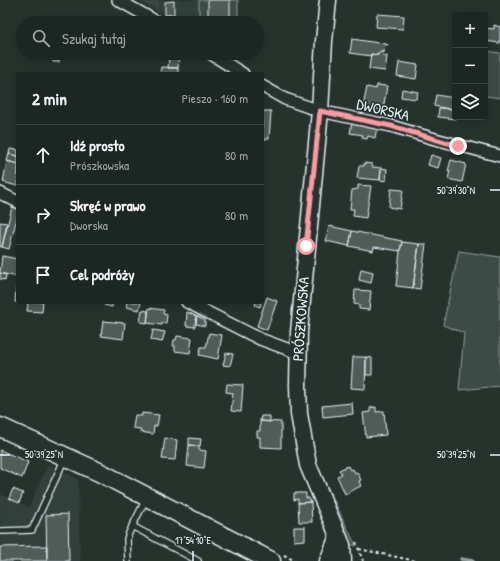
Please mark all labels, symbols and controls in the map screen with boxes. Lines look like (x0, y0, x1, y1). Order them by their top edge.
map controls (452, 12, 488, 120)
button: + (452, 12, 488, 48)
search box (16, 16, 264, 60)
icon: search (30, 27, 52, 49)
text: Szukaj tutaj (62, 28, 126, 49)
button: − (452, 48, 488, 84)
button: layers (452, 84, 488, 120)
text: 2 min (32, 87, 67, 110)
text: Pieszo · 160 m (182, 89, 248, 107)
street label: DWORSKA (355, 93, 412, 126)
text: Idź prosto (70, 135, 124, 156)
route end (449, 137, 467, 155)
icon: ahead (32, 144, 54, 166)
text: 80 m (225, 146, 248, 164)
text: Prószkowska (70, 156, 129, 174)
text: 50°39'30"N (437, 184, 475, 197)
text: Skręć w prawo (70, 195, 146, 216)
icon: right (32, 204, 54, 226)
text: 80 m (225, 206, 248, 224)
text: Dworska (70, 216, 108, 234)
route start (297, 237, 315, 255)
icon: arrive (32, 264, 54, 286)
text: Cel podróży (70, 264, 135, 285)
street label: PRÓSZKOWSKA (287, 275, 314, 362)
text: 50°39'25"N (25, 448, 63, 461)
text: 50°39'25"N (437, 448, 475, 461)
text: 17°54'10"E (175, 534, 212, 547)

